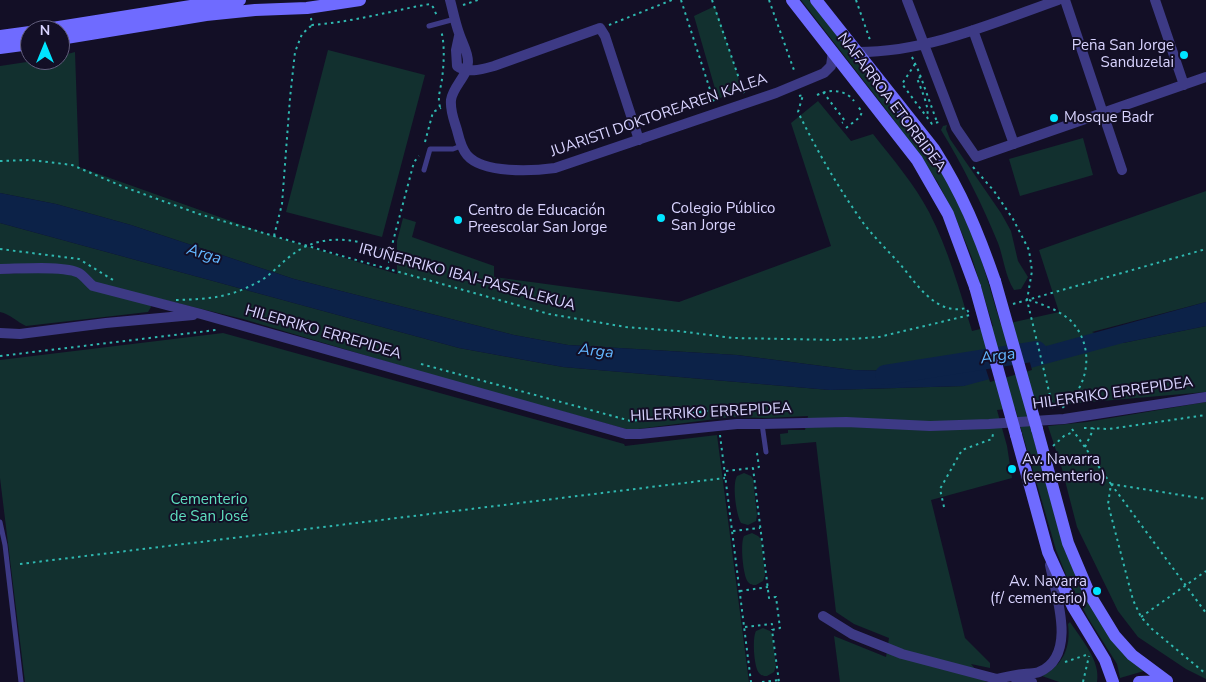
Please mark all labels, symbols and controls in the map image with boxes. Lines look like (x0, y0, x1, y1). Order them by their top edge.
north arrow (20, 20, 70, 70)
text: N (40, 21, 50, 40)
street label: NAFARROA ETORBIDEA (833, 30, 949, 176)
place label: Peña San Jorge Sanduzelai (1072, 37, 1174, 72)
marker: Peña San Jorge Sanduzelai (1178, 49, 1190, 61)
street label: JUARISTI DOKTOREAREN KALEA (548, 70, 770, 162)
place label: Mosque Badr (1064, 109, 1154, 127)
marker: Mosque Badr (1048, 112, 1060, 124)
place label: Colegio Público San Jorge (671, 200, 775, 235)
place label: Centro de Educación Preescolar San Jorge (468, 202, 607, 237)
marker: Colegio Público San Jorge (655, 212, 667, 224)
marker: Centro de Educación Preescolar San Jorge (452, 214, 464, 226)
street label: IRUÑERRIKO IBAI-PASEALEKUA (357, 240, 577, 316)
water label: Arga (184, 241, 224, 269)
street label: HILERRIKO ERREPIDEA (243, 302, 403, 364)
water label: Arga (578, 341, 614, 363)
water label: Arga (979, 345, 1017, 369)
street label: HILERRIKO ERREPIDEA (1032, 374, 1194, 414)
street label: HILERRIKO ERREPIDEA (630, 400, 792, 426)
place label: Av. Navarra (cementerio) (1022, 451, 1106, 486)
marker: Av. Navarra (cementerio) (1006, 463, 1018, 475)
park label: Cementerio de San José (170, 491, 248, 526)
place label: Av. Navarra (f/ cementerio) (990, 573, 1087, 608)
marker: Av. Navarra (f/ cementerio) (1091, 585, 1103, 597)

